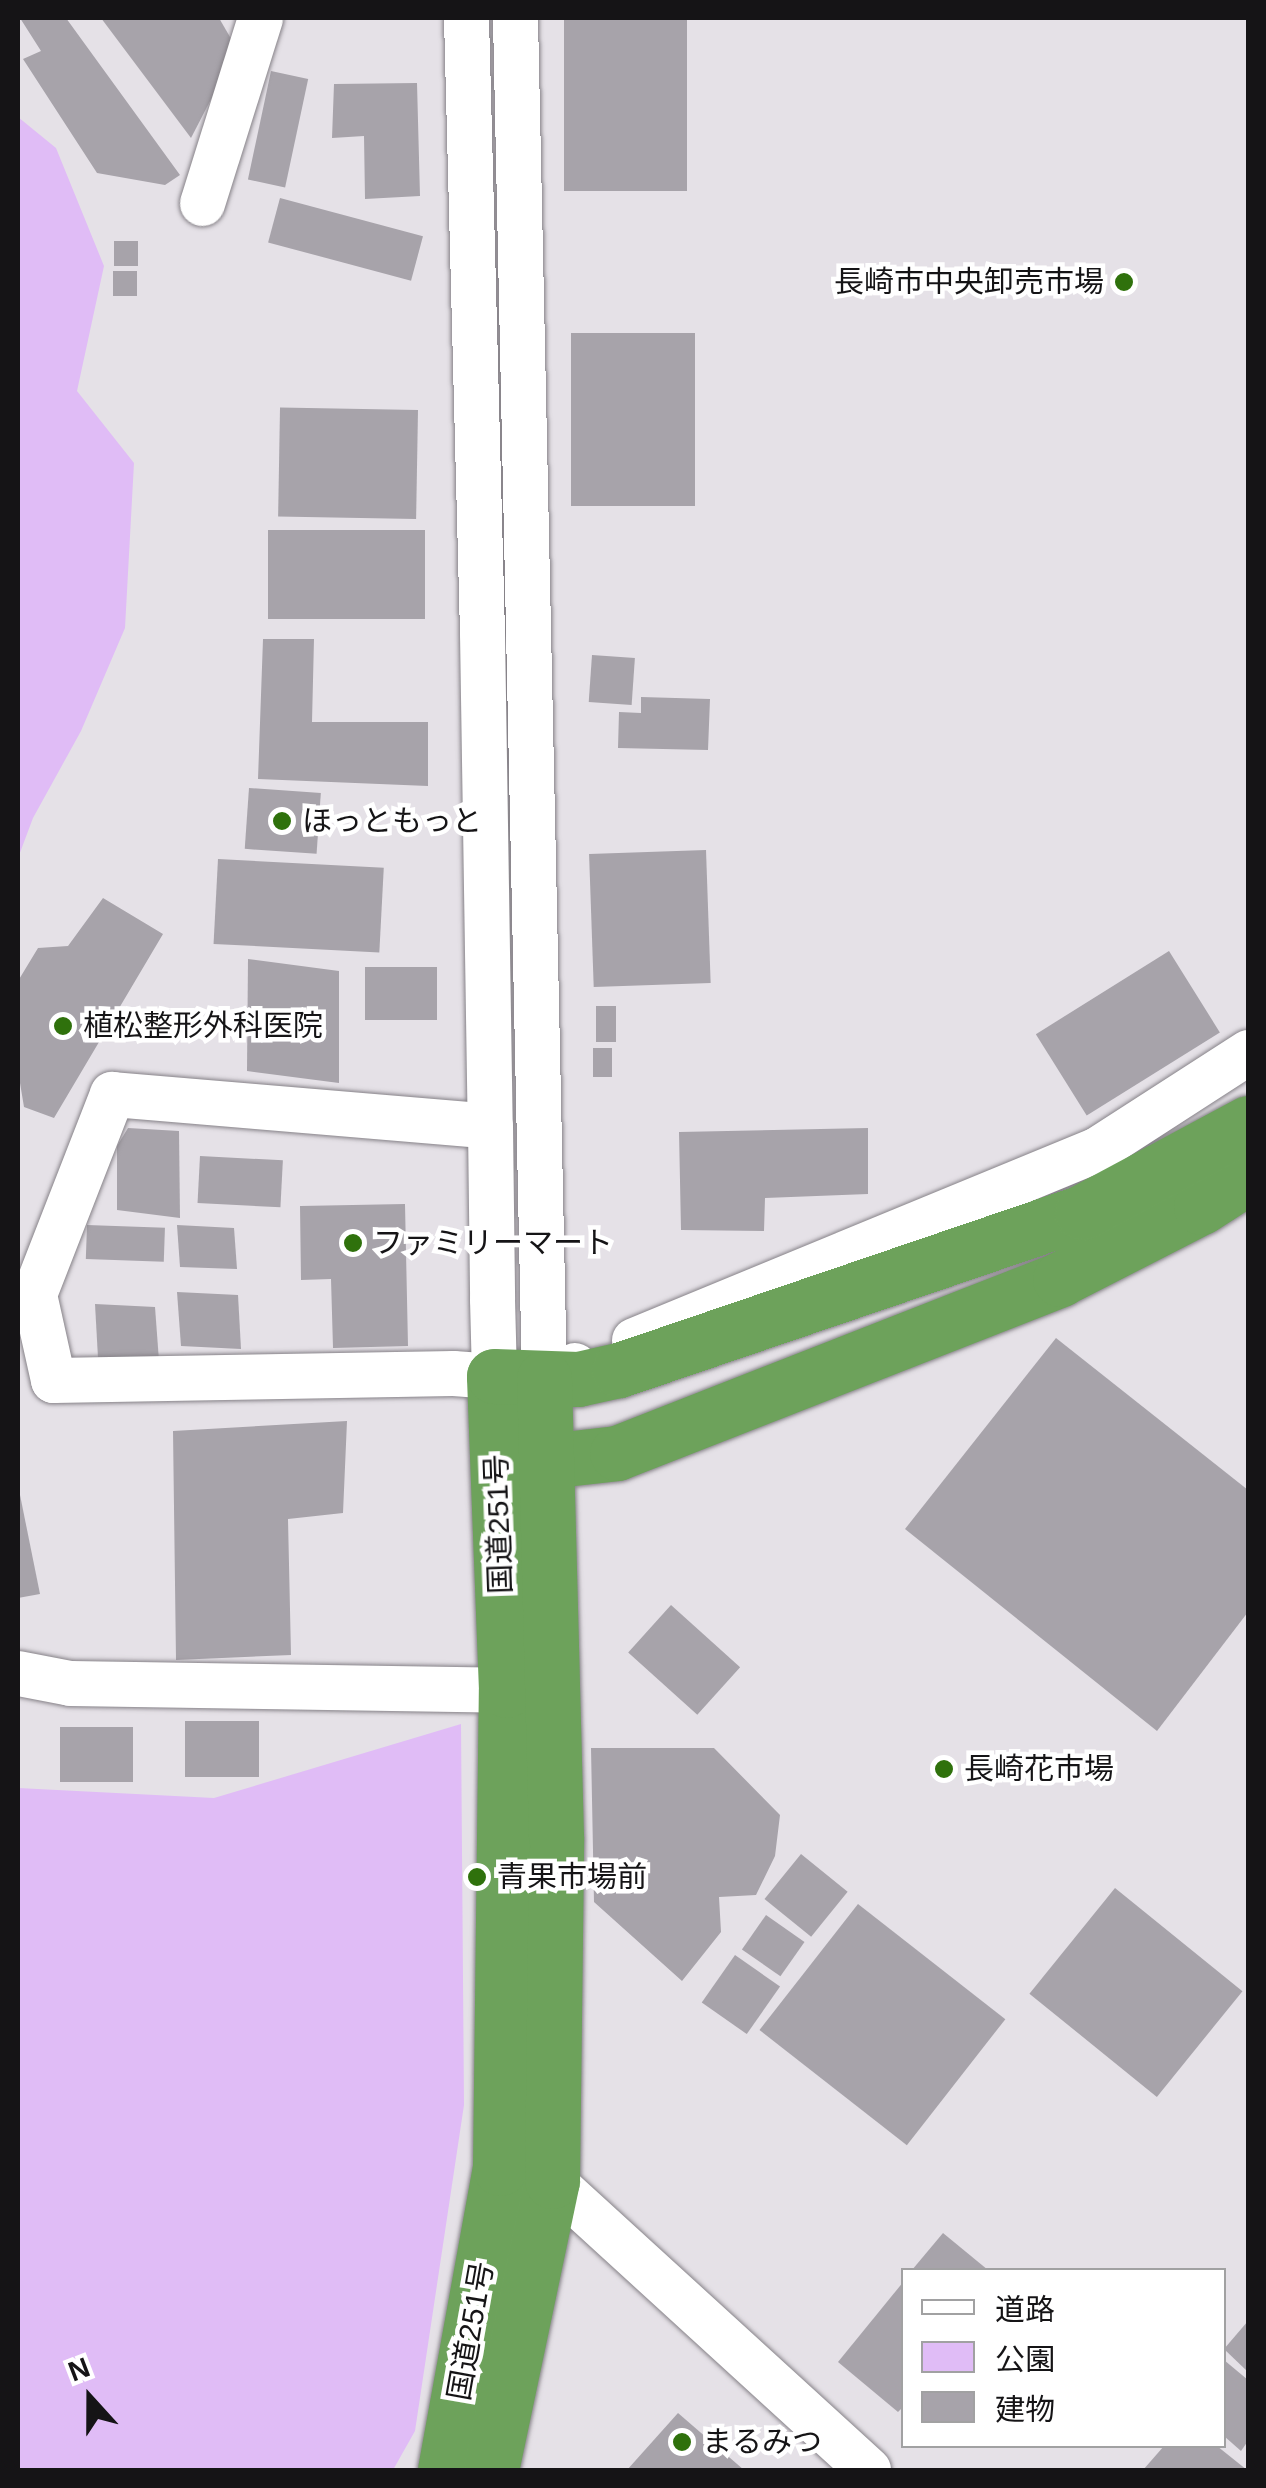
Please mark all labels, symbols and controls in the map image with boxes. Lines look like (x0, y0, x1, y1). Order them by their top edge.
place label: 長崎市中央卸売市場 (834, 264, 1104, 300)
marker: 長崎市中央卸売市場 (1113, 271, 1135, 293)
place label: ほっともっと (302, 803, 482, 839)
marker: ほっともっと (271, 810, 293, 832)
place label: 植松整形外科医院 (83, 1008, 323, 1044)
marker: 植松整形外科医院 (52, 1015, 74, 1037)
place label: ファミリーマート (373, 1225, 613, 1261)
marker: ファミリーマート (342, 1232, 364, 1254)
street label: 国道251号 (479, 1453, 519, 1595)
place label: 長崎花市場 (964, 1751, 1114, 1787)
marker: 長崎花市場 (933, 1758, 955, 1780)
place label: 青果市場前 (497, 1859, 647, 1895)
marker: 青果市場前 (466, 1866, 488, 1888)
street label: 国道251号 (441, 2259, 501, 2403)
legend (901, 2268, 1226, 2448)
text: 道路 (995, 2293, 1055, 2326)
text: 公園 (995, 2343, 1055, 2376)
north arrow (40, 2348, 140, 2448)
text: N (64, 2351, 94, 2388)
text: 建物 (995, 2393, 1055, 2426)
place label: まるみつ (702, 2424, 822, 2460)
marker: まるみつ (671, 2431, 693, 2453)

